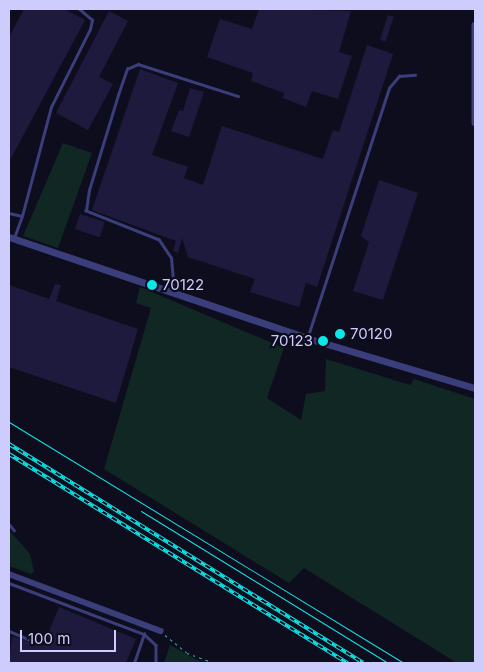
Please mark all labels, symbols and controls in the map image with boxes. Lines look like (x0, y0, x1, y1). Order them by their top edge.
place label: 70122 (162, 276, 204, 294)
marker: 70122 (146, 279, 158, 291)
place label: 70120 (350, 325, 392, 343)
marker: 70120 (334, 328, 346, 340)
place label: 70123 (271, 332, 313, 350)
marker: 70123 (317, 335, 329, 347)
scale bar (22, 620, 119, 652)
text: 100 m (28, 629, 70, 648)

